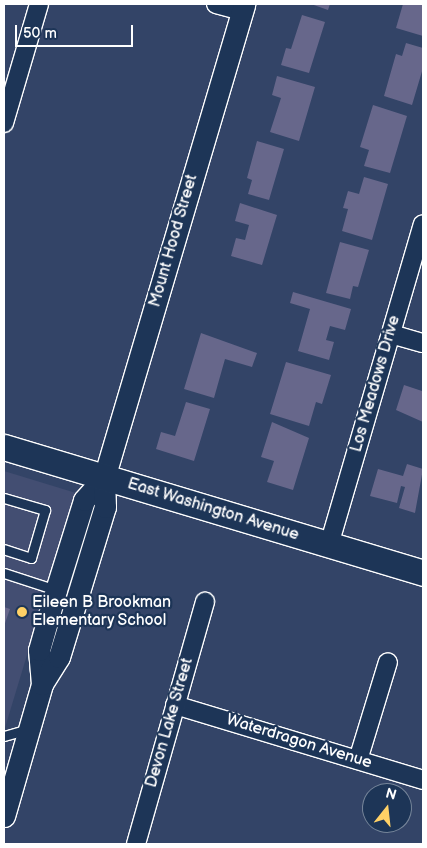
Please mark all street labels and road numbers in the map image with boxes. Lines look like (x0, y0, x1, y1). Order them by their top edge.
street label: Mount Hood Street (146, 172, 202, 310)
street label: Los Meadows Drive (347, 314, 405, 454)
street label: East Washington Avenue (125, 475, 301, 545)
street label: Devon Lake Street (142, 656, 198, 790)
street label: Waterdragon Avenue (224, 711, 374, 773)

